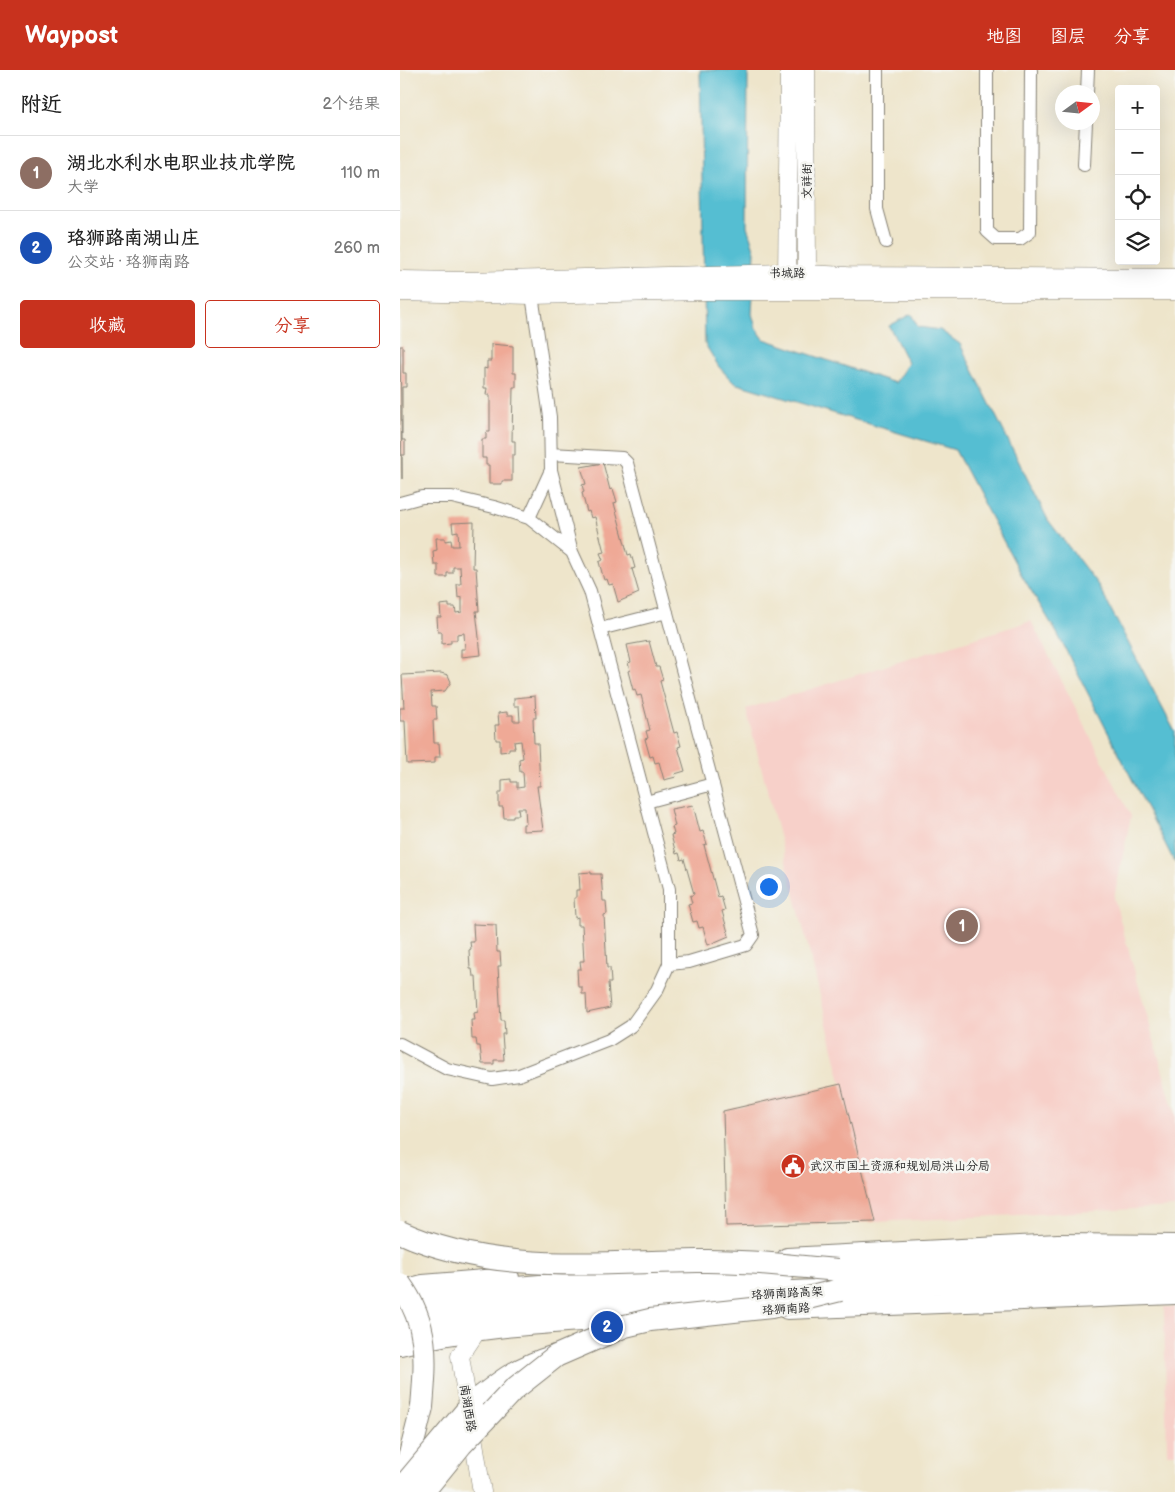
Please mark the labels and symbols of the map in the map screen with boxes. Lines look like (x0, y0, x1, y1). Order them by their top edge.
north arrow (1055, 85, 1100, 130)
street label: 文祥街 (800, 163, 815, 199)
street label: 书城路 (769, 266, 805, 281)
your location (756, 874, 782, 900)
pin: 1 (946, 907, 978, 945)
public building icon: 武汉市国土资源和规划局洪山分局 (780, 1153, 806, 1179)
place label: 武汉市国土资源和规划局洪山分局 (810, 1159, 990, 1174)
street label: 珞狮南路高架 (751, 1284, 823, 1303)
street label: 珞狮南路 (762, 1301, 810, 1318)
pin: 2 (591, 1308, 623, 1346)
street label: 南湖西路 (456, 1383, 479, 1433)

